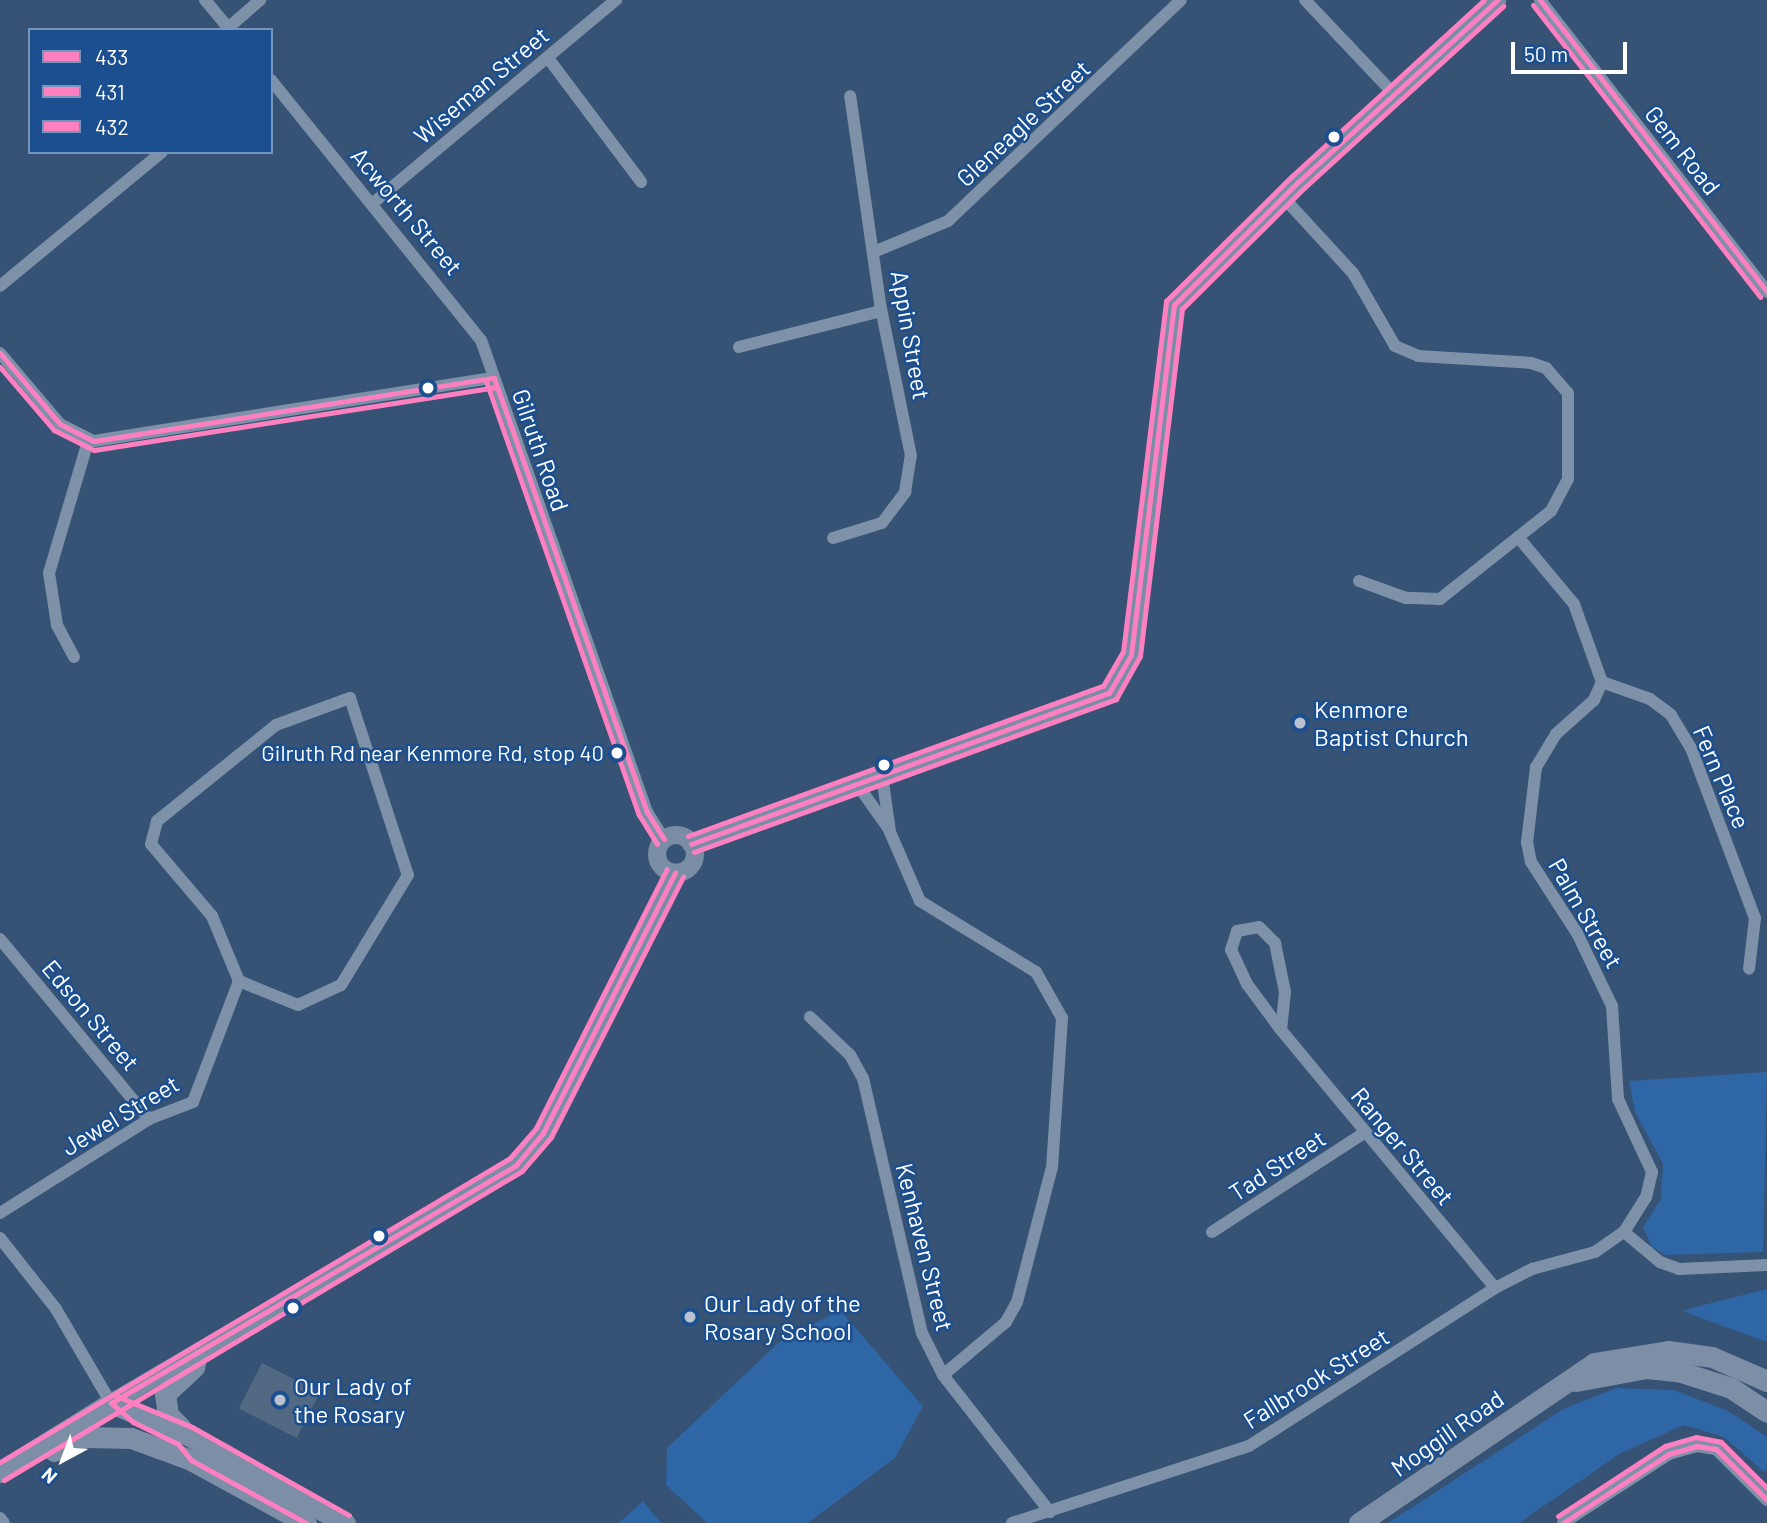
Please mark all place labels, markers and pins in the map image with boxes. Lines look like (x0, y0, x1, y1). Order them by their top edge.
unlabelled marker (1327, 130, 1341, 144)
unlabelled marker (421, 381, 435, 395)
place label: Kenmore Baptist Church (1314, 695, 1469, 751)
marker: Kenmore Baptist Church (1292, 715, 1308, 731)
place label: Gilruth Rd near Kenmore Rd, stop 40 (261, 740, 604, 766)
marker: Gilruth Rd near Kenmore Rd, stop 40 (610, 746, 624, 760)
unlabelled marker (877, 758, 891, 772)
unlabelled marker (372, 1229, 386, 1243)
place label: Our Lady of the Rosary School (704, 1289, 861, 1345)
unlabelled marker (286, 1301, 300, 1315)
marker: Our Lady of the Rosary School (682, 1309, 698, 1325)
place label: Our Lady of the Rosary (294, 1372, 412, 1428)
marker: Our Lady of the Rosary (272, 1392, 288, 1408)

